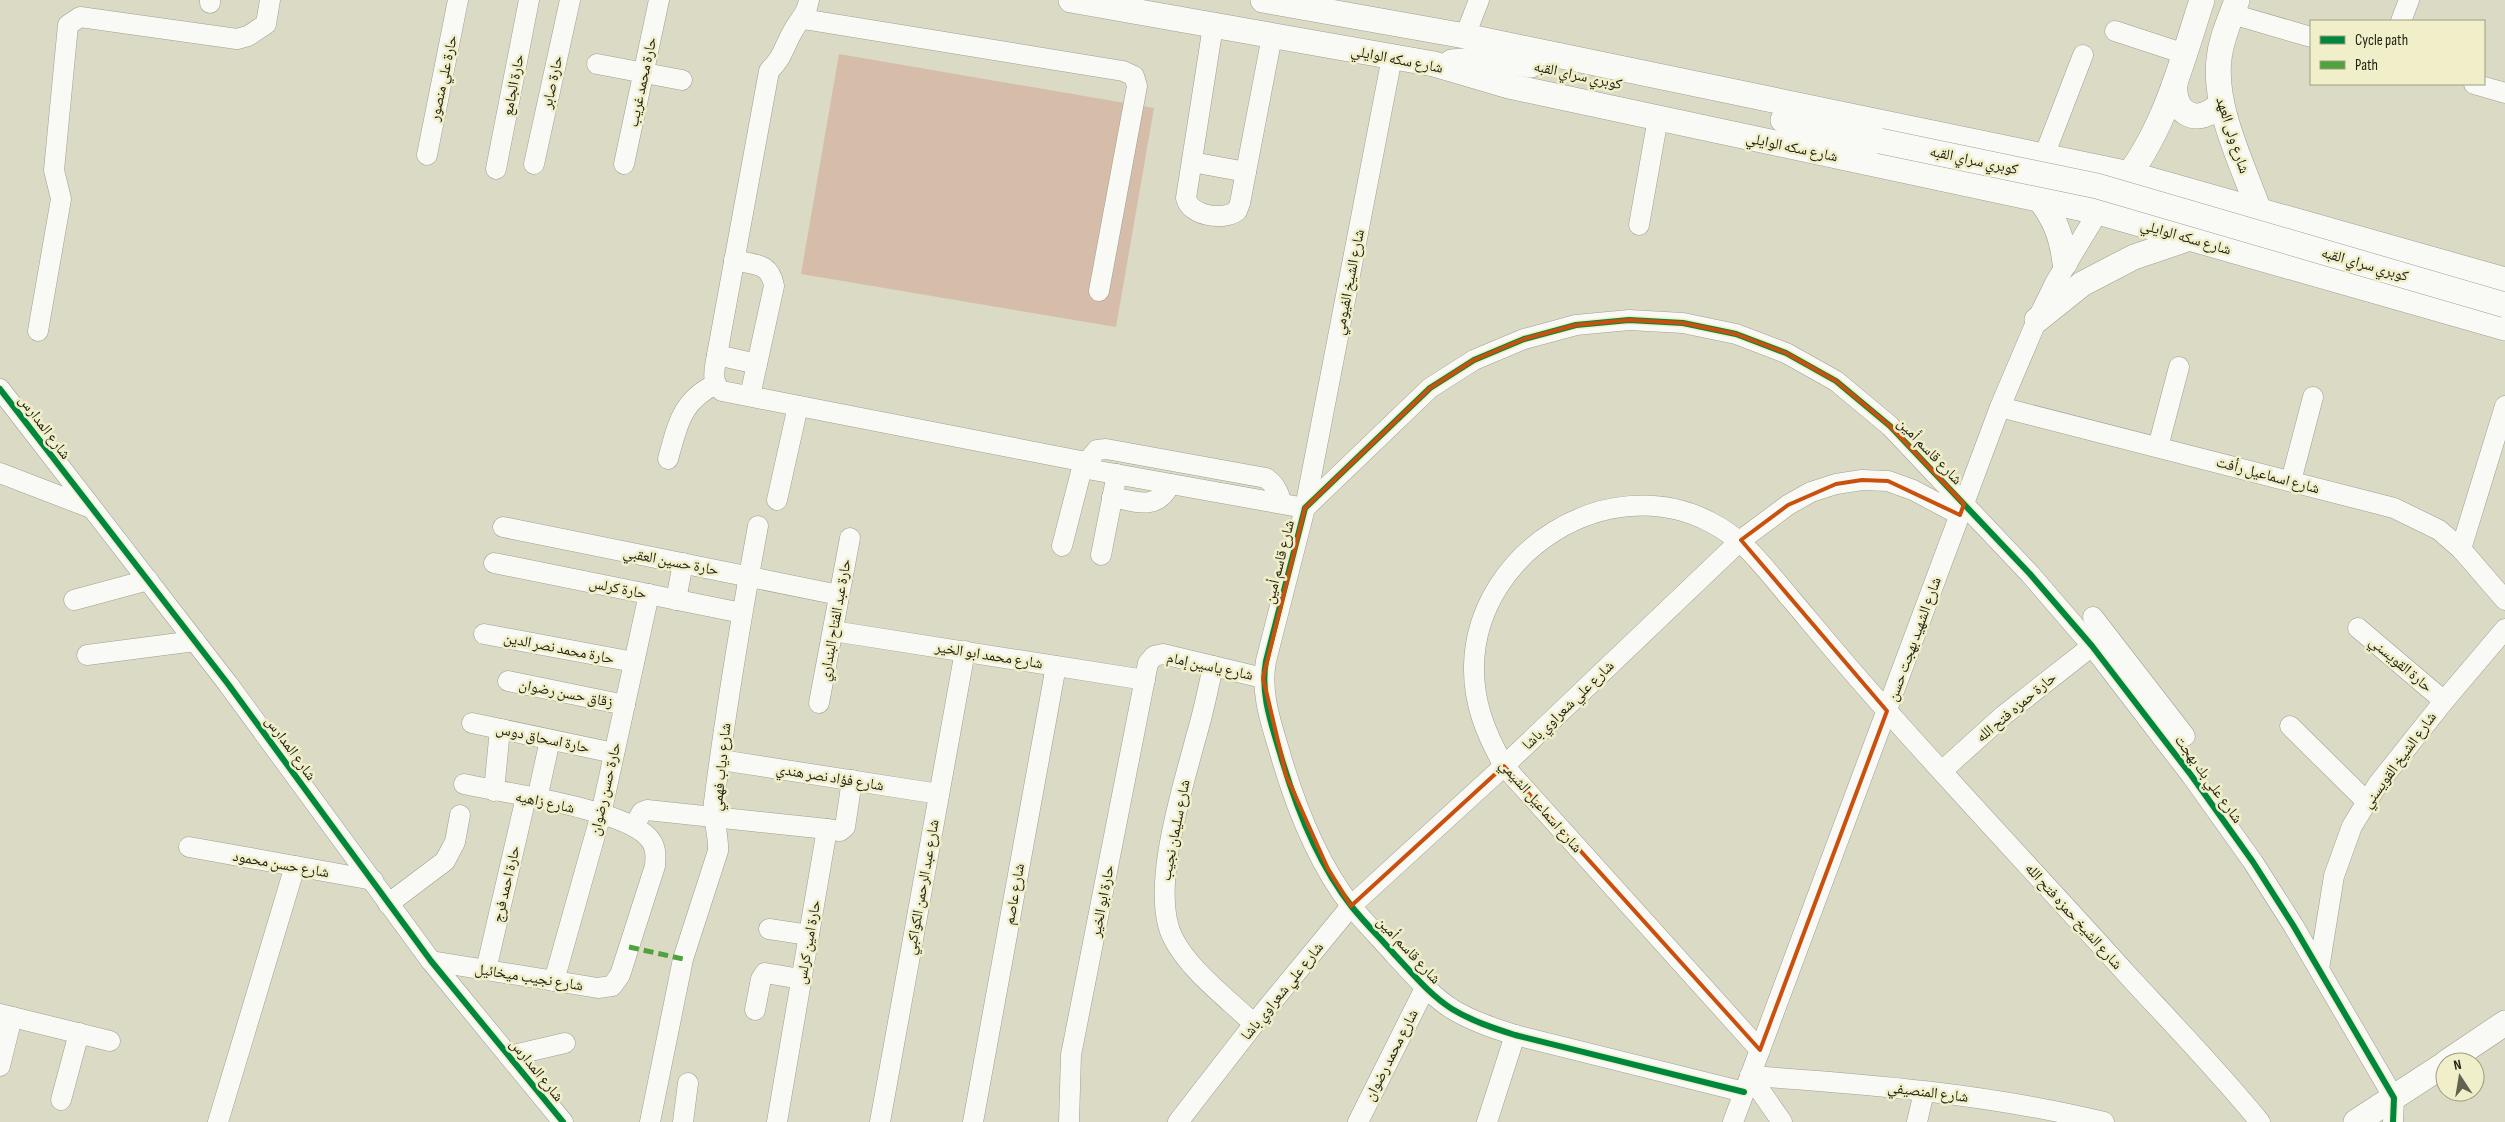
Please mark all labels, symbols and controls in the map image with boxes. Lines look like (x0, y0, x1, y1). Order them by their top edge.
legend (2310, 20, 2485, 85)
text: Cycle path (2355, 31, 2408, 50)
street label: حارة علي منصور (425, 33, 464, 124)
street label: حارة محمد غريب (624, 35, 661, 129)
street label: شارع سكه الوايلي (1349, 41, 1445, 80)
street label: حارة الجامع (498, 52, 529, 117)
street label: حارة صابر (537, 54, 567, 111)
text: Path (2355, 56, 2378, 75)
street label: كوبري سراي القبه (1532, 57, 1624, 96)
street label: شارع ولى العهد (2211, 94, 2254, 176)
street label: شارع سكه الوايلي (1744, 128, 1840, 168)
street label: كوبري سراي القبه (1928, 142, 2020, 181)
street label: شارع سكه الوايلي (2138, 215, 2233, 261)
street label: شارع الشيخ الفيومي (1330, 227, 1371, 337)
street label: كوبري سراي القبه (2319, 243, 2411, 288)
street label: شارع المدارس (14, 391, 75, 463)
street label: شارع قاسم أمين (1893, 414, 1966, 489)
street label: شارع اسماعيل رأفت (2214, 453, 2322, 498)
street label: شارع قاسم أمين (1260, 518, 1299, 606)
street label: حارة حسين العقبي (621, 543, 721, 582)
street label: حارة عبد الفتاح البنداري (815, 557, 857, 683)
street label: حارة كرلس (587, 574, 649, 603)
street label: شارع الشهيد بهجت حسن (1883, 574, 1946, 704)
street label: حارة محمد نصر الدين (502, 628, 616, 669)
street label: حارة القويسني (2364, 632, 2437, 698)
street label: شارع محمد ابو الخير (933, 637, 1044, 673)
street label: شارع ياسين إمام (1165, 648, 1255, 685)
street label: شارع علي شعراوي باشا (1518, 656, 1620, 755)
street label: حارة حمزه فتح الله (1972, 668, 2061, 747)
street label: زقاق حسن رضوان (517, 675, 615, 712)
street label: شارع الشيخ القويسني (2358, 708, 2442, 813)
street label: شارع المدارس (261, 712, 321, 785)
street label: حارة اسحاق دوس (494, 719, 592, 758)
street label: شارع دياب فهمي (707, 722, 737, 812)
street label: شارع علي بك بهجت (2169, 731, 2247, 828)
street label: حارة حسن رضوان (586, 740, 626, 838)
street label: شارع اسماعيل الشيمي (1494, 756, 1586, 858)
street label: شارع فؤاد نصر هندي (774, 760, 885, 797)
street label: شارع سليمان نجيب (1156, 778, 1195, 882)
street label: شارع زاهيه (514, 787, 576, 818)
street label: شارع عبد الرحمن الكواكبي (901, 818, 946, 957)
street label: حارة احمد فرج (488, 843, 525, 924)
street label: شارع حسن محمود (231, 847, 331, 882)
street label: شارع الشيخ حمزه فتح الله (2021, 859, 2127, 974)
street label: شارع عاصم (1000, 862, 1029, 926)
street label: حارة ابو الخير (1086, 863, 1119, 940)
street label: حارة امين كرلس (792, 898, 825, 986)
street label: شارع قاسم أمين (1372, 912, 1445, 988)
street label: شارع علي شعراوي باشا (1237, 938, 1329, 1045)
street label: شارع نجيب ميخائيل (473, 960, 585, 995)
street label: شارع محمد رضوان (1360, 1006, 1423, 1104)
street label: شارع المدارس (505, 1035, 568, 1106)
north arrow (2435, 1052, 2485, 1102)
text: N (2452, 1056, 2463, 1074)
street label: شارع المنصيفي (1886, 1078, 1970, 1109)

